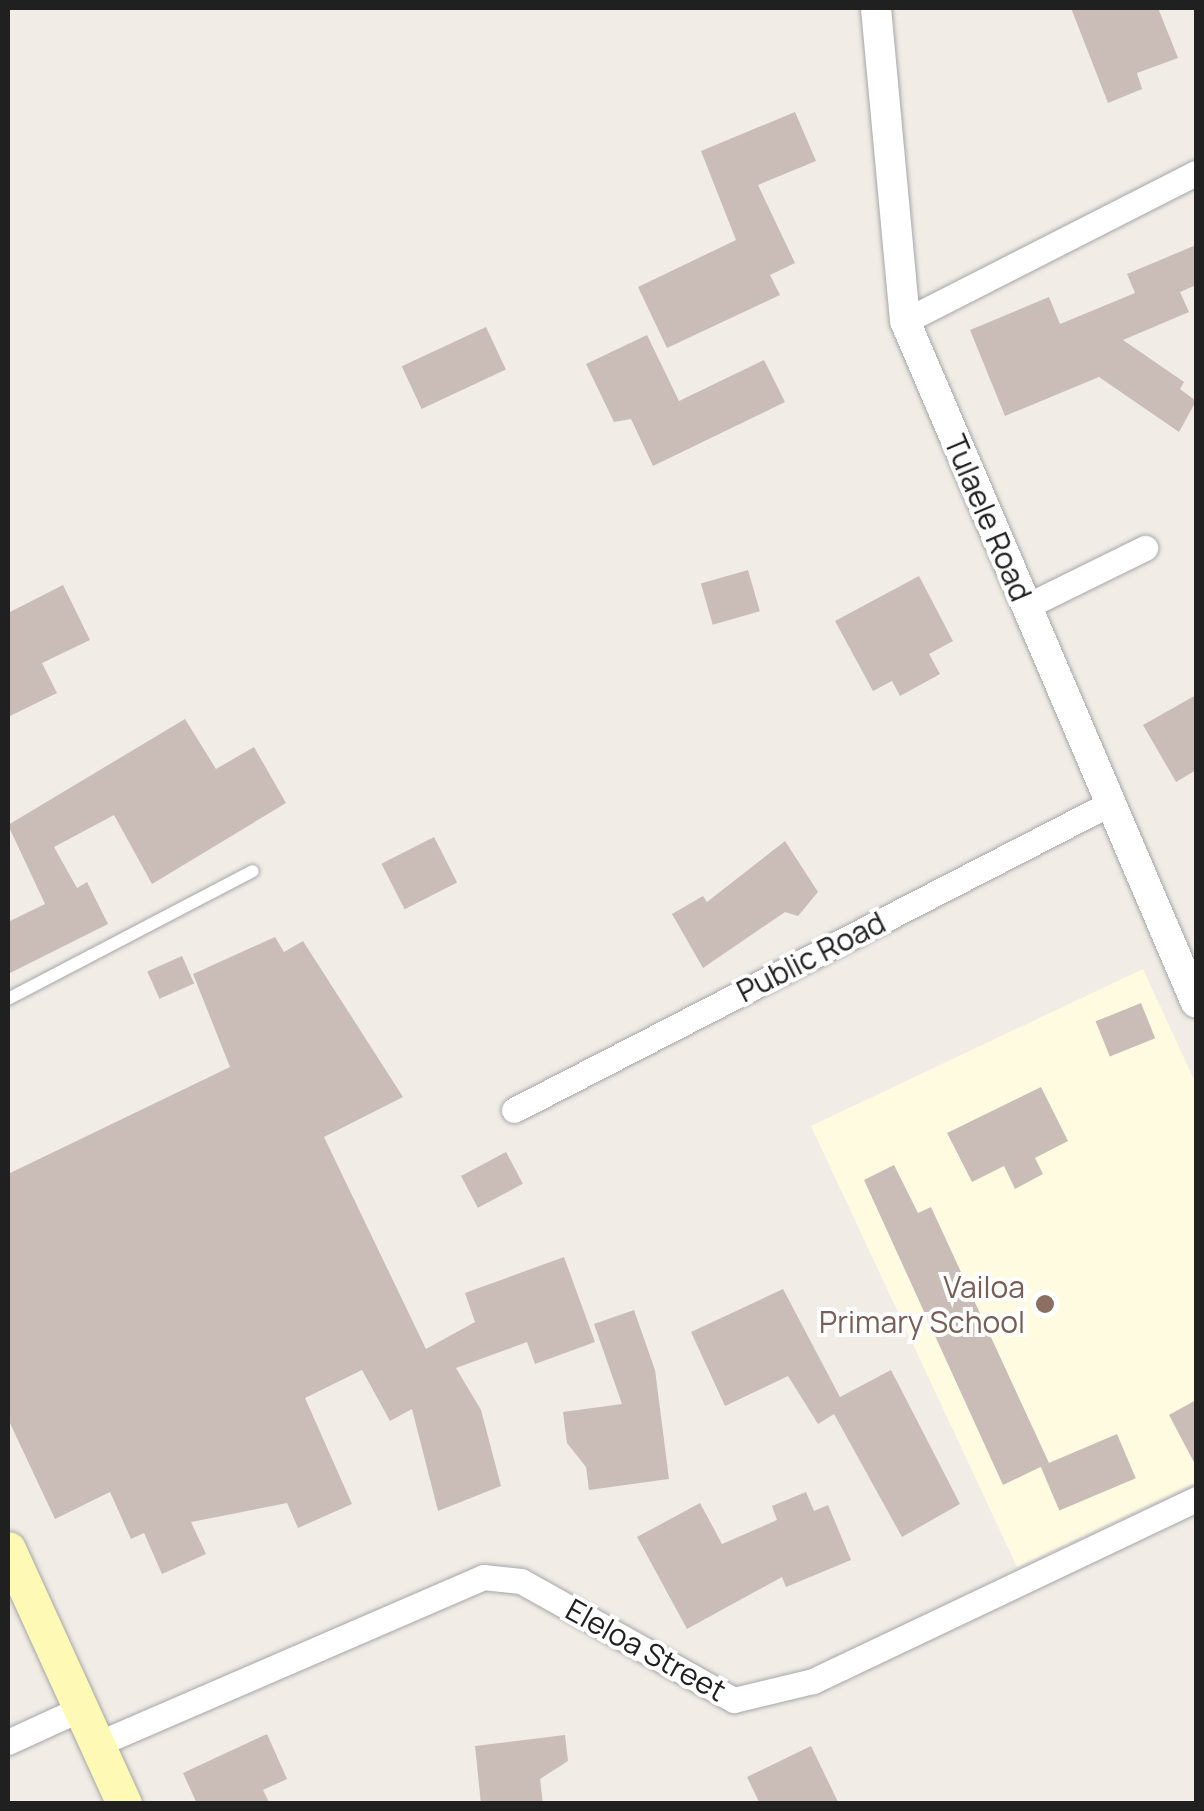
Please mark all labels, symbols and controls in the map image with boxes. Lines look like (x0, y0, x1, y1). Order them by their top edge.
street label: Tulaele Road (937, 429, 1039, 607)
street label: Public Road (731, 904, 891, 1010)
place label: Vailoa Primary School (819, 1269, 1025, 1340)
marker: Vailoa Primary School (1034, 1293, 1056, 1315)
street label: Eleloa Street (560, 1591, 732, 1709)

